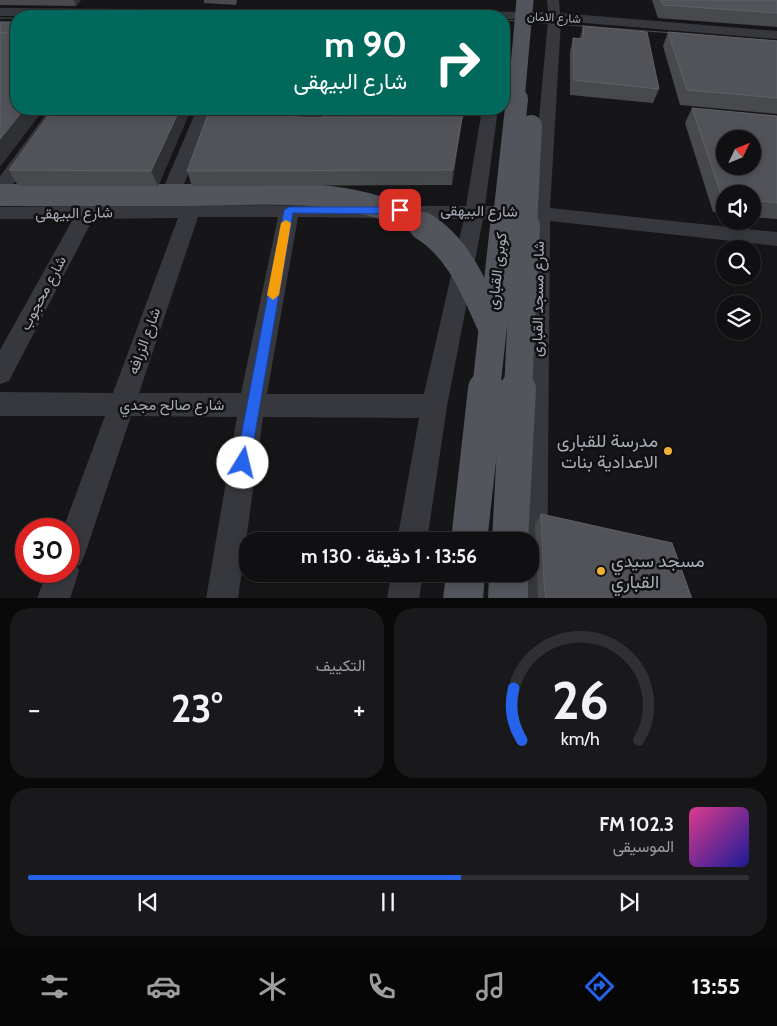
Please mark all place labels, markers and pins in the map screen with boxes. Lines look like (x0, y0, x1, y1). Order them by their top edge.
pin (379, 189, 421, 231)
place label: مدرسة للقبارى الاعدادية بنات (557, 430, 658, 473)
marker: مدرسة للقبارى الاعدادية بنات (662, 445, 674, 457)
place label: مسجد سيدي القباري (611, 550, 705, 597)
marker: مسجد سيدي القباري (595, 565, 607, 577)

